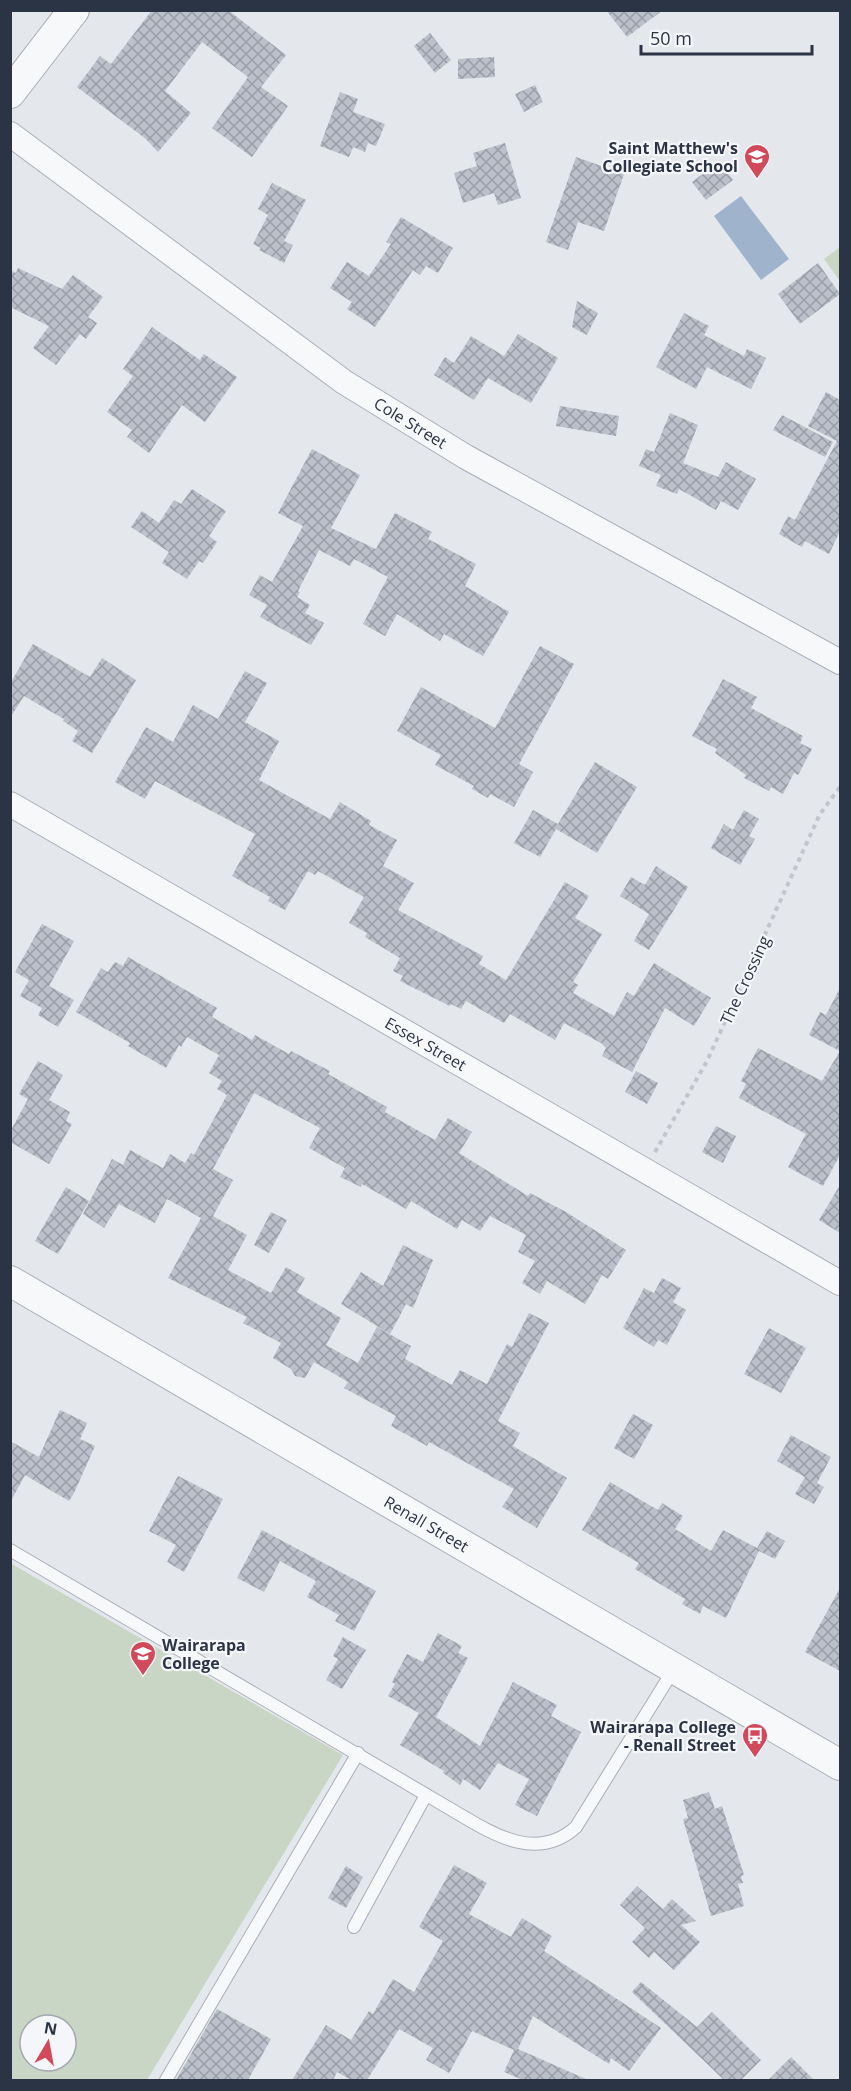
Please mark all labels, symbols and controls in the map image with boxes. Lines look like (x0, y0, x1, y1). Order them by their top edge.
scale bar (641, 18, 812, 56)
text: 50 m (650, 26, 692, 50)
place label: Saint Matthew's Collegiate School (602, 137, 738, 177)
school or university icon: Saint Matthew's Collegiate School (742, 142, 772, 180)
street label: Cole Street (370, 392, 451, 454)
street label: The Crossing (715, 932, 775, 1028)
street label: Essex Street (381, 1012, 471, 1076)
street label: Renall Street (380, 1490, 473, 1557)
place label: Wairarapa College (162, 1634, 246, 1674)
school or university icon: Wairarapa College (128, 1639, 158, 1677)
place label: Wairarapa College - Renall Street (590, 1716, 736, 1756)
bus stop icon: Wairarapa College - Renall Street (740, 1721, 770, 1759)
north arrow (18, 2013, 78, 2073)
text: N (42, 2016, 59, 2040)

